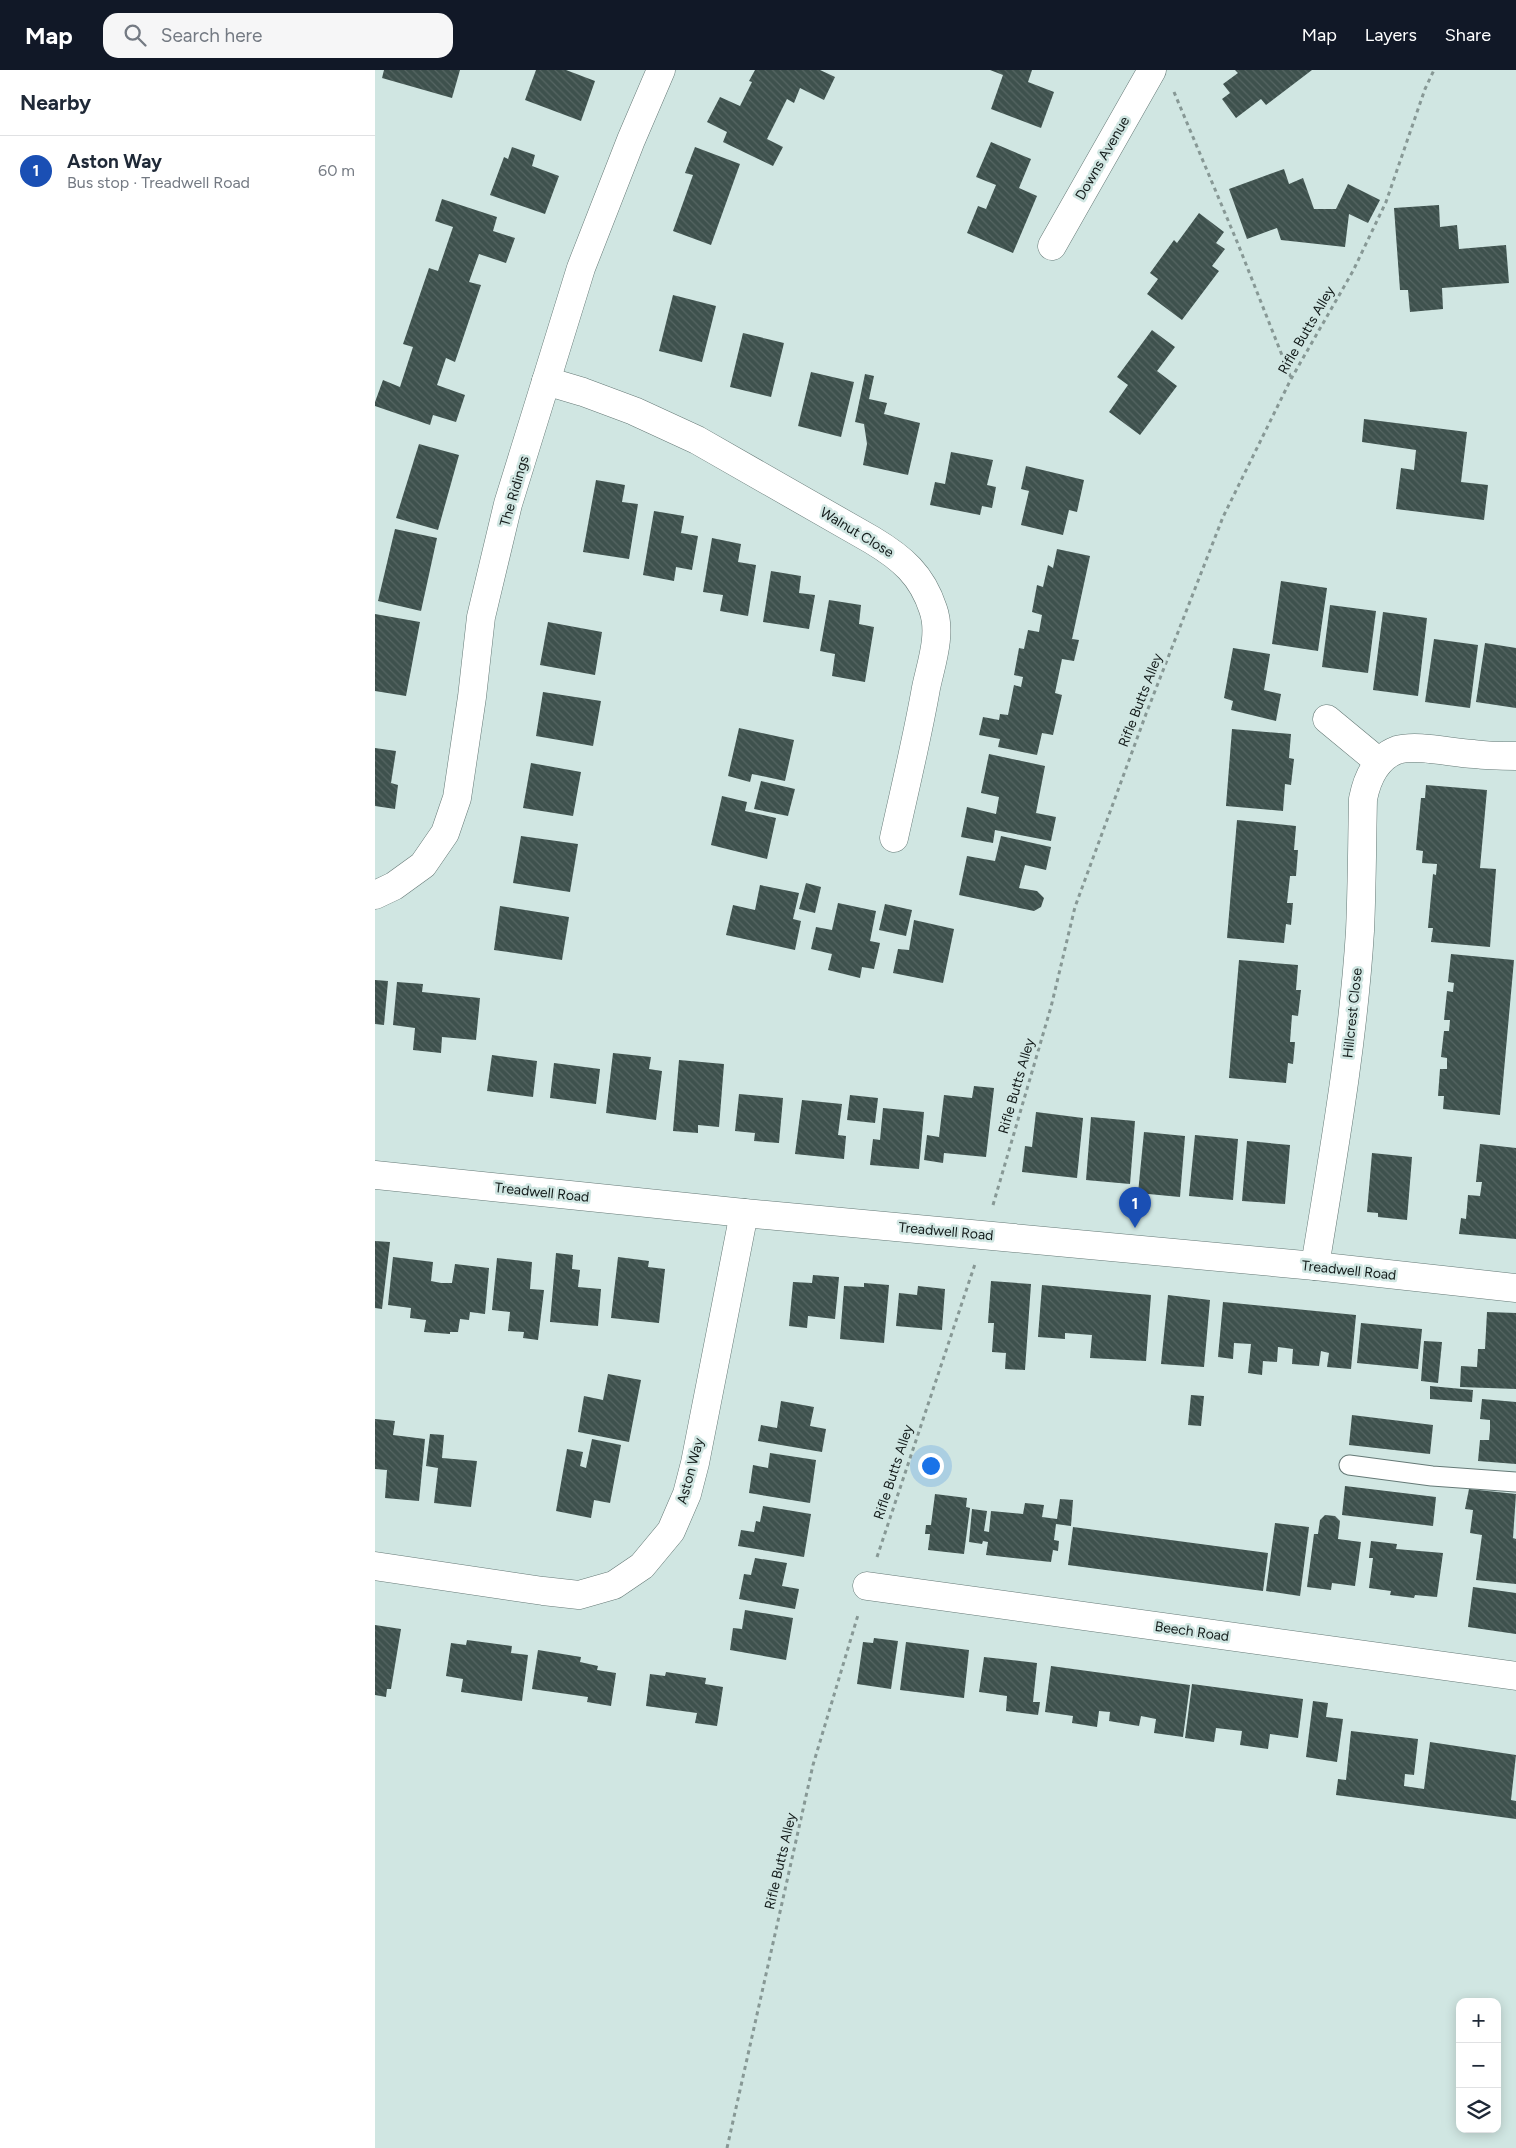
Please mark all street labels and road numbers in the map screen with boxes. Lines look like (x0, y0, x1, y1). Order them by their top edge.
street label: Downs Avenue (1072, 113, 1133, 203)
street label: Rifle Butts Alley (1274, 283, 1339, 377)
street label: The Ridings (496, 454, 533, 528)
street label: Walnut Close (817, 504, 897, 561)
street label: Rifle Butts Alley (1115, 650, 1166, 749)
street label: Hillcrest Close (1339, 967, 1366, 1059)
street label: Rifle Butts Alley (995, 1036, 1038, 1136)
street label: Treadwell Road (494, 1179, 590, 1206)
street label: Treadwell Road (898, 1219, 994, 1244)
street label: Treadwell Road (1301, 1257, 1397, 1284)
street label: Rifle Butts Alley (870, 1422, 917, 1522)
street label: Aston Way (673, 1436, 708, 1506)
street label: Beech Road (1154, 1618, 1230, 1645)
street label: Rifle Butts Alley (761, 1810, 800, 1911)

